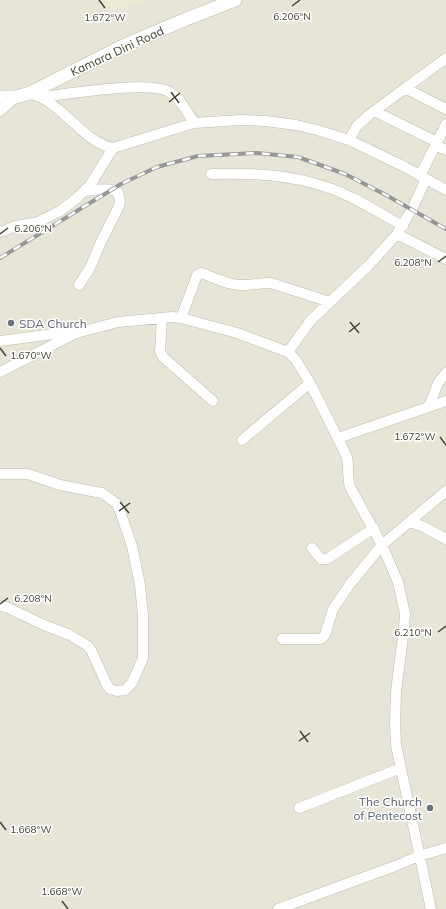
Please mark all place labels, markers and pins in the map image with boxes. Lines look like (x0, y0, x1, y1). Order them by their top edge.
place label: SDA Church (19, 316, 87, 331)
marker: SDA Church (6, 318, 16, 328)
place label: The Church of Pentecost (353, 794, 422, 823)
marker: The Church of Pentecost (425, 803, 435, 813)

